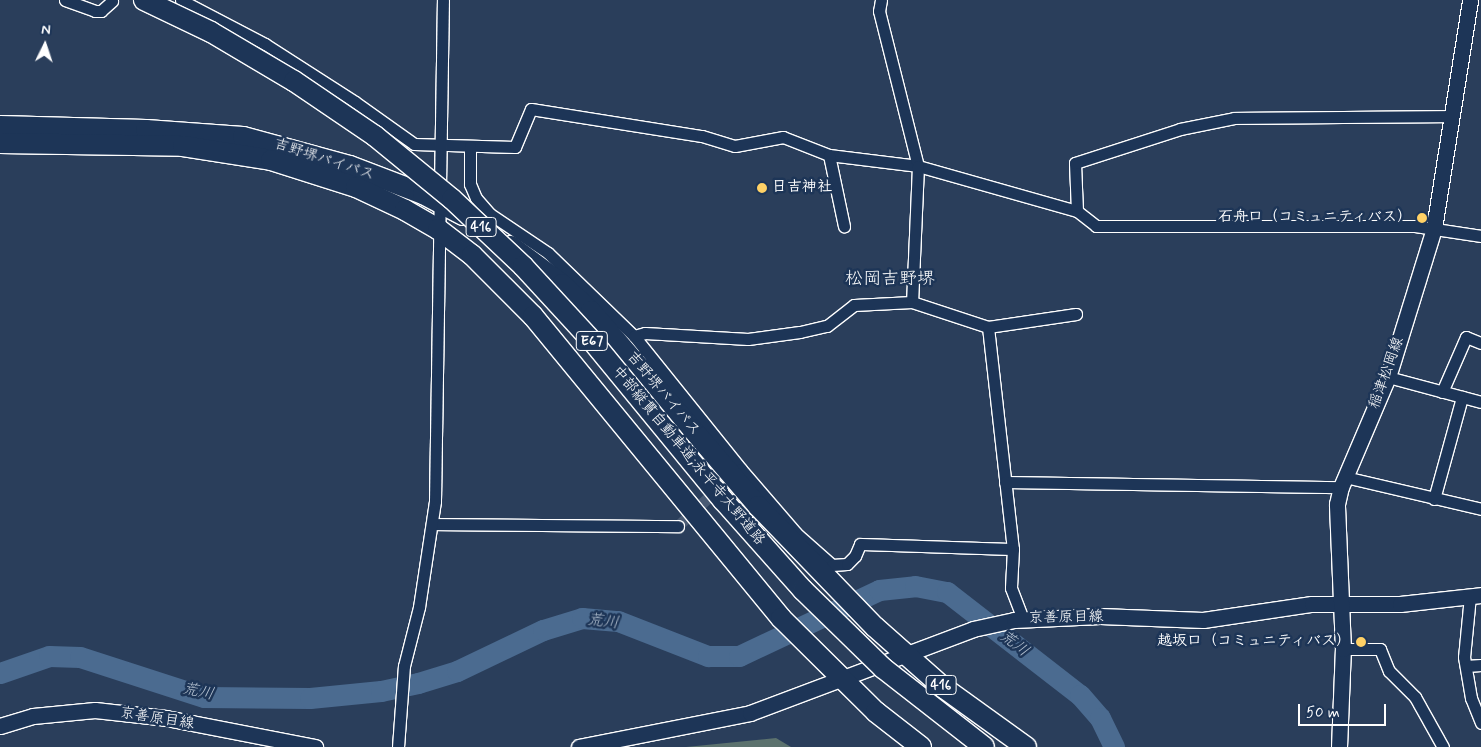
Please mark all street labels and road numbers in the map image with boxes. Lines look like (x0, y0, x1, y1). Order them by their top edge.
street label: 吉野堺バイパス (271, 135, 377, 185)
road number: 416 (465, 216, 497, 238)
road number: E67 (576, 330, 608, 352)
street label: 稲津松岡線 (1366, 335, 1408, 411)
street label: 吉野堺バイパス (622, 348, 704, 440)
street label: 中部縦貫自動車道;永平寺大野道路 (608, 363, 768, 549)
street label: 京善原目線 (1028, 608, 1104, 628)
road number: 416 (925, 674, 957, 696)
street label: 京善原目線 (119, 704, 195, 734)

